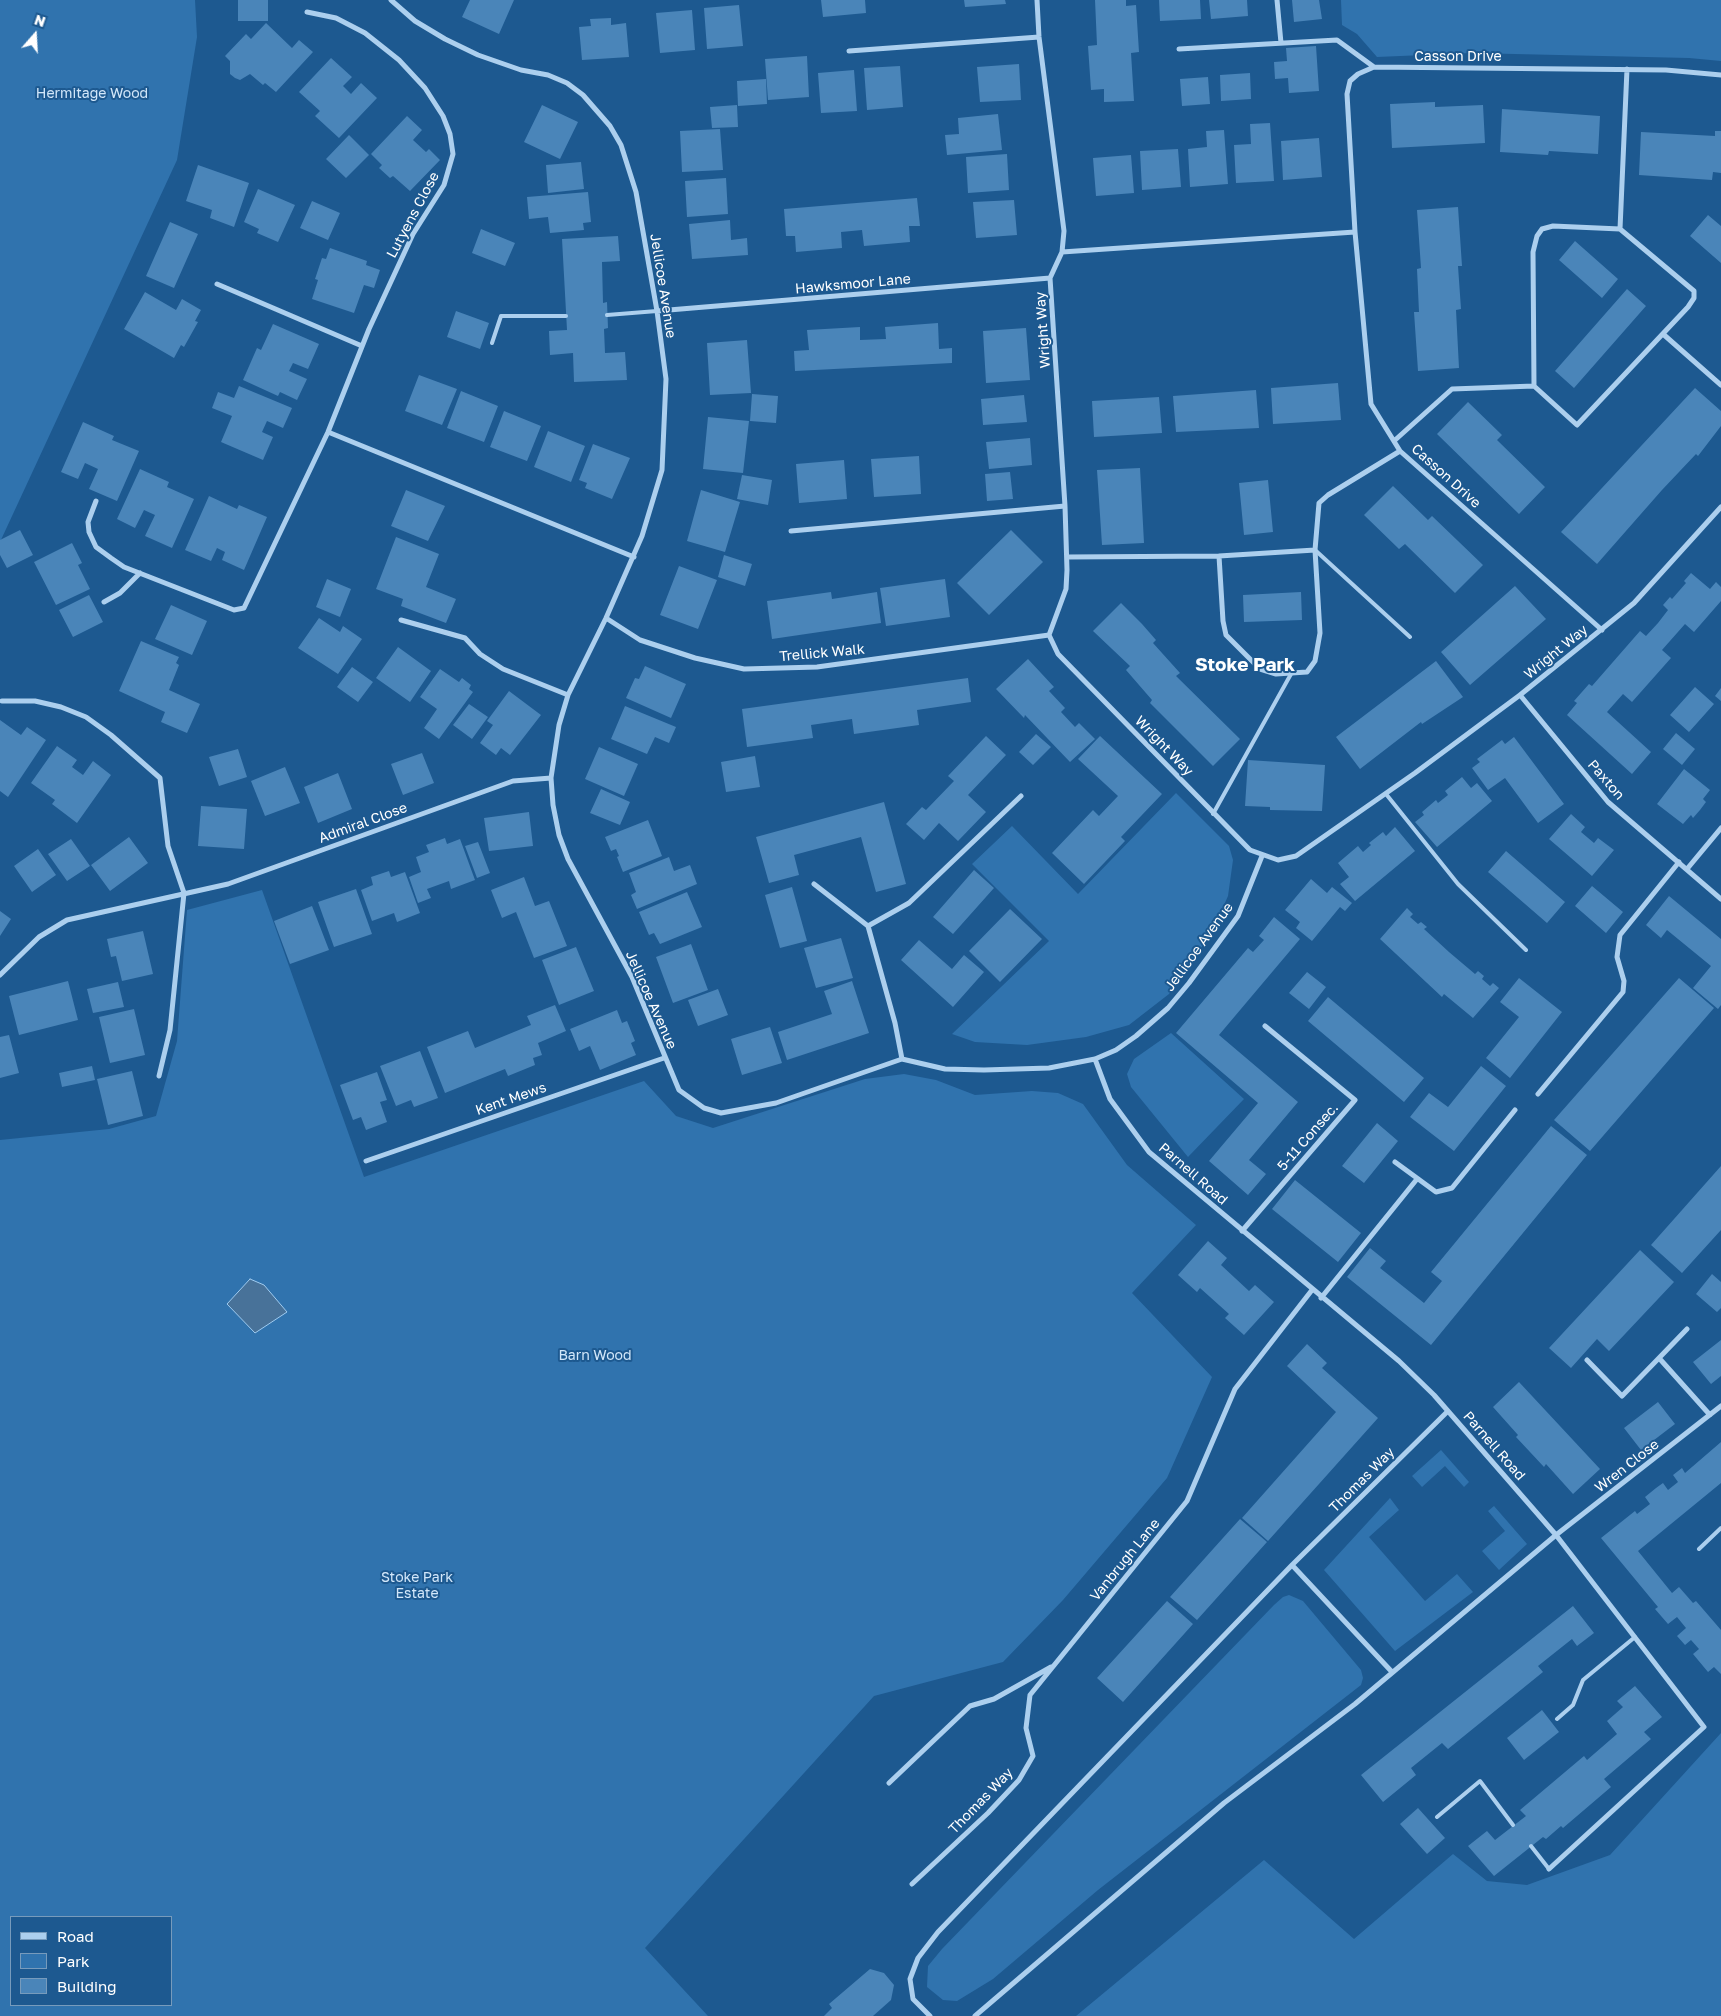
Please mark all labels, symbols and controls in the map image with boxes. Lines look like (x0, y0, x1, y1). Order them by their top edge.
north arrow (10, 10, 60, 60)
text: N (32, 11, 48, 30)
street label: Casson Drive (1414, 49, 1502, 65)
park label: Hermitage Wood (36, 86, 148, 102)
street label: Lutyens Close (383, 169, 443, 261)
street label: Jellicoe Avenue (646, 233, 680, 339)
street label: Hawksmoor Lane (794, 271, 912, 297)
street label: Wright Way (1032, 291, 1054, 369)
street label: Casson Drive (1408, 440, 1484, 512)
street label: Wright Way (1521, 621, 1591, 683)
street label: Trellick Walk (779, 641, 865, 665)
district label: Stoke Park (1195, 654, 1295, 676)
street label: Wright Way (1131, 713, 1197, 779)
street label: Paxton (1584, 757, 1628, 803)
street label: Admiral Close (316, 799, 410, 847)
street label: Jellicoe Avenue (1161, 899, 1237, 995)
street label: Jellicoe Avenue (622, 948, 680, 1052)
street label: Kent Mews (473, 1079, 549, 1119)
street label: 5-11 Consec. (1274, 1100, 1342, 1174)
street label: Parnell Road (1155, 1139, 1231, 1209)
park label: Barn Wood (558, 1348, 632, 1364)
street label: Parnell Road (1459, 1408, 1529, 1484)
street label: Wren Close (1592, 1436, 1662, 1496)
street label: Thomas Way (1326, 1444, 1398, 1516)
street label: Vanbrugh Lane (1087, 1515, 1163, 1605)
park label: Stoke Park Estate (381, 1570, 453, 1602)
street label: Thomas Way (945, 1764, 1017, 1838)
legend (10, 1916, 172, 2006)
text: Road (57, 1927, 94, 1945)
text: Park (57, 1952, 89, 1970)
text: Building (57, 1977, 117, 1995)

